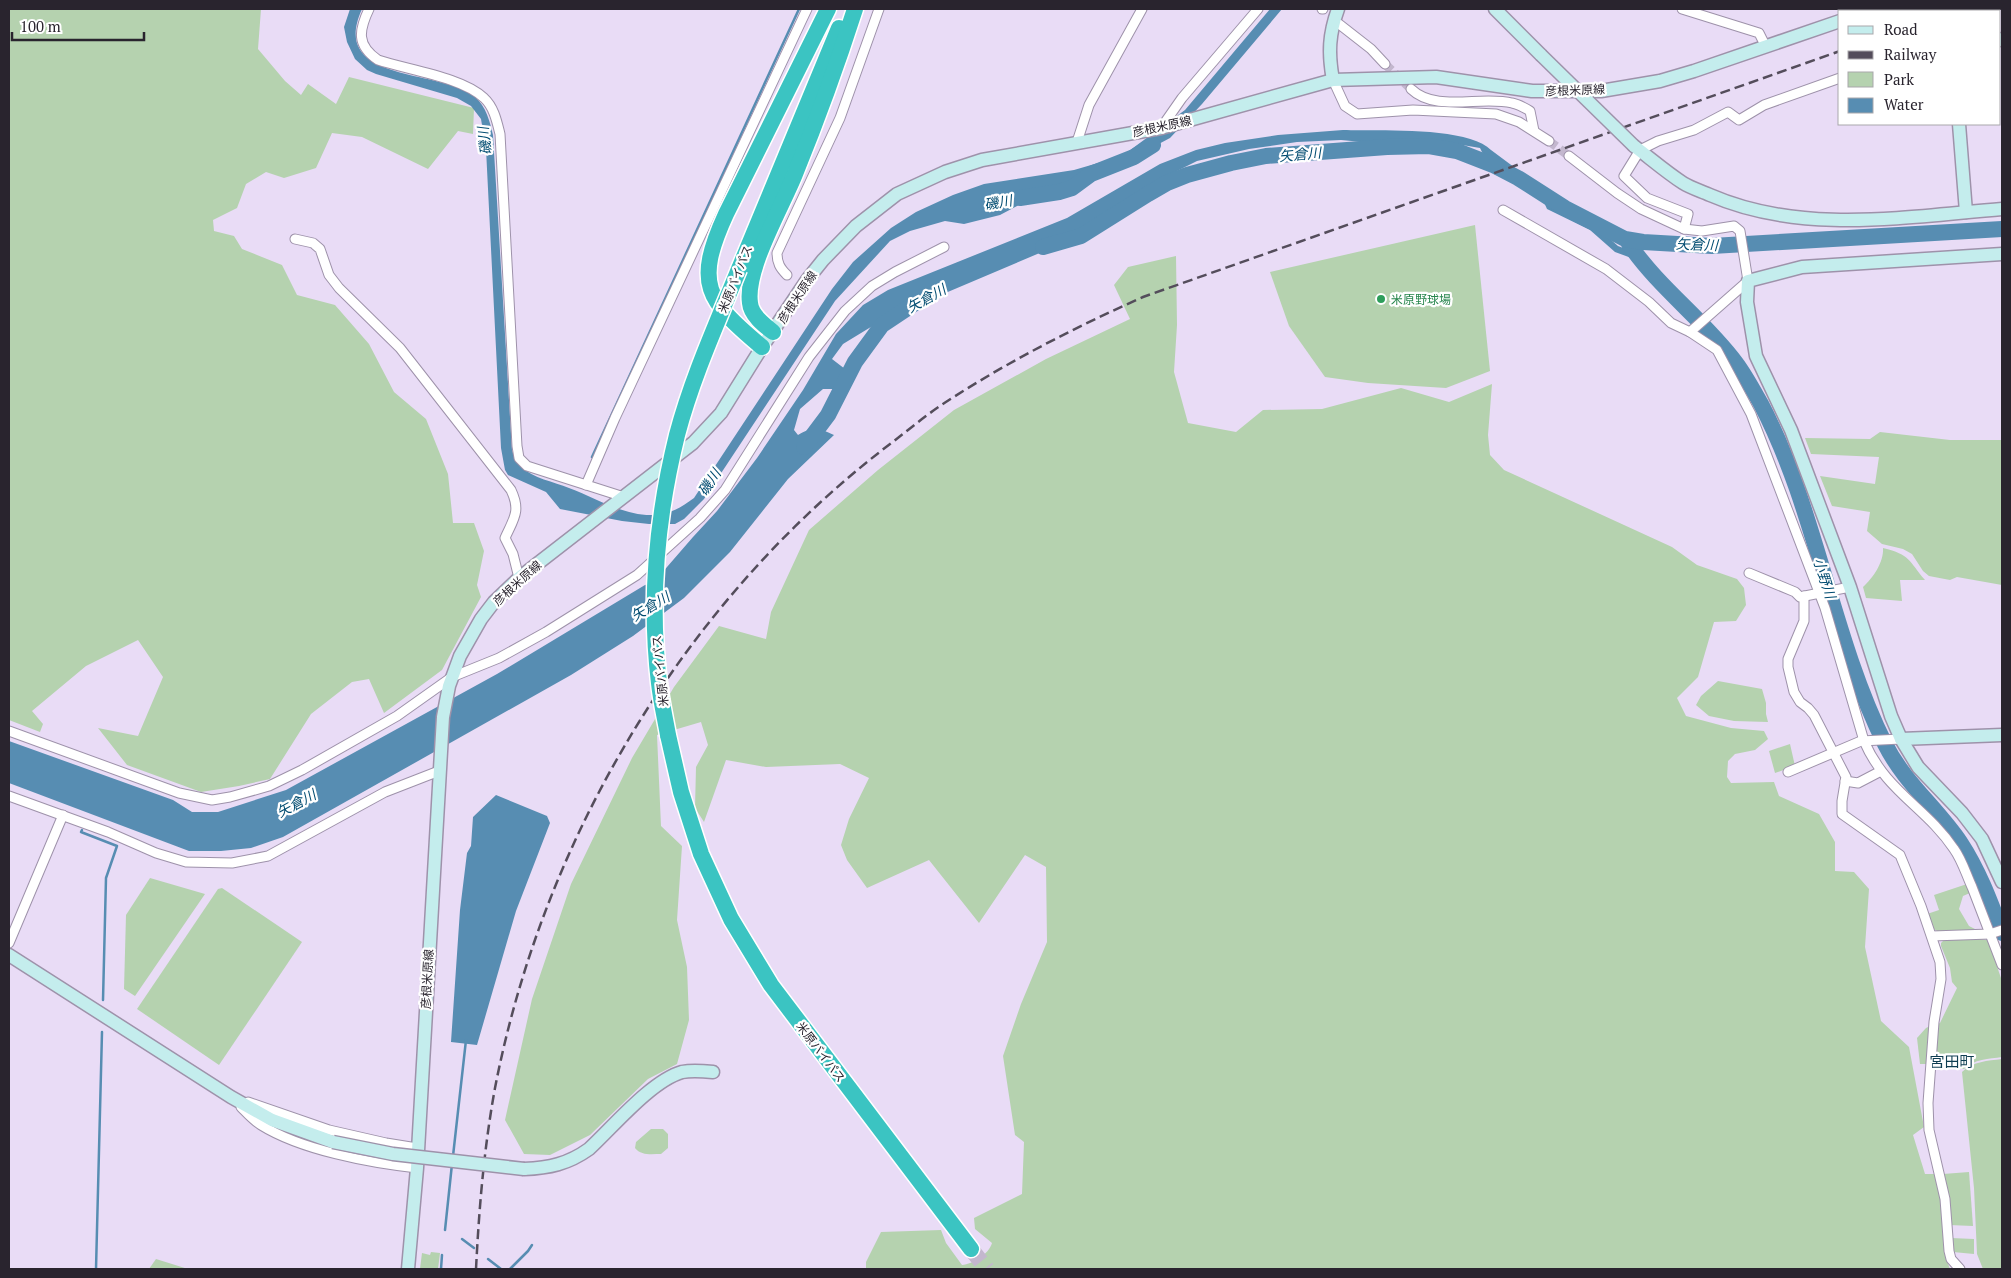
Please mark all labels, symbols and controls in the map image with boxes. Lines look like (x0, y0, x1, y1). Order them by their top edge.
scale bar (12, 10, 145, 42)
legend (1838, 10, 2001, 125)
text: 100 m (20, 16, 61, 36)
text: Road (1884, 19, 1917, 39)
text: Railway (1884, 44, 1937, 64)
text: Park (1884, 69, 1914, 89)
street label: 彦根米原線 (1545, 81, 1605, 99)
text: Water (1884, 94, 1924, 114)
street label: 彦根米原線 (1131, 112, 1193, 140)
water label: 磯川 (473, 124, 495, 156)
water label: 矢倉川 (1278, 143, 1324, 165)
water label: 磯川 (983, 190, 1015, 214)
water label: 矢倉川 (1676, 234, 1720, 254)
street label: 米原バイパス (715, 243, 755, 315)
street label: 彦根米原線 (774, 268, 820, 326)
water label: 矢倉川 (903, 279, 951, 316)
place label: 米原野球場 (1391, 292, 1451, 307)
marker: 米原野球場 (1375, 293, 1387, 305)
water label: 磯川 (693, 463, 726, 499)
water label: 小野川 (1809, 555, 1841, 603)
street label: 彦根米原線 (490, 557, 544, 609)
water label: 矢倉川 (627, 586, 675, 625)
street label: 米原バイパス (649, 635, 671, 707)
water label: 矢倉川 (273, 784, 321, 821)
street label: 彦根米原線 (418, 949, 436, 1009)
street label: 米原バイパス (793, 1019, 849, 1085)
district label: 宮田町 (1929, 1051, 1975, 1071)

